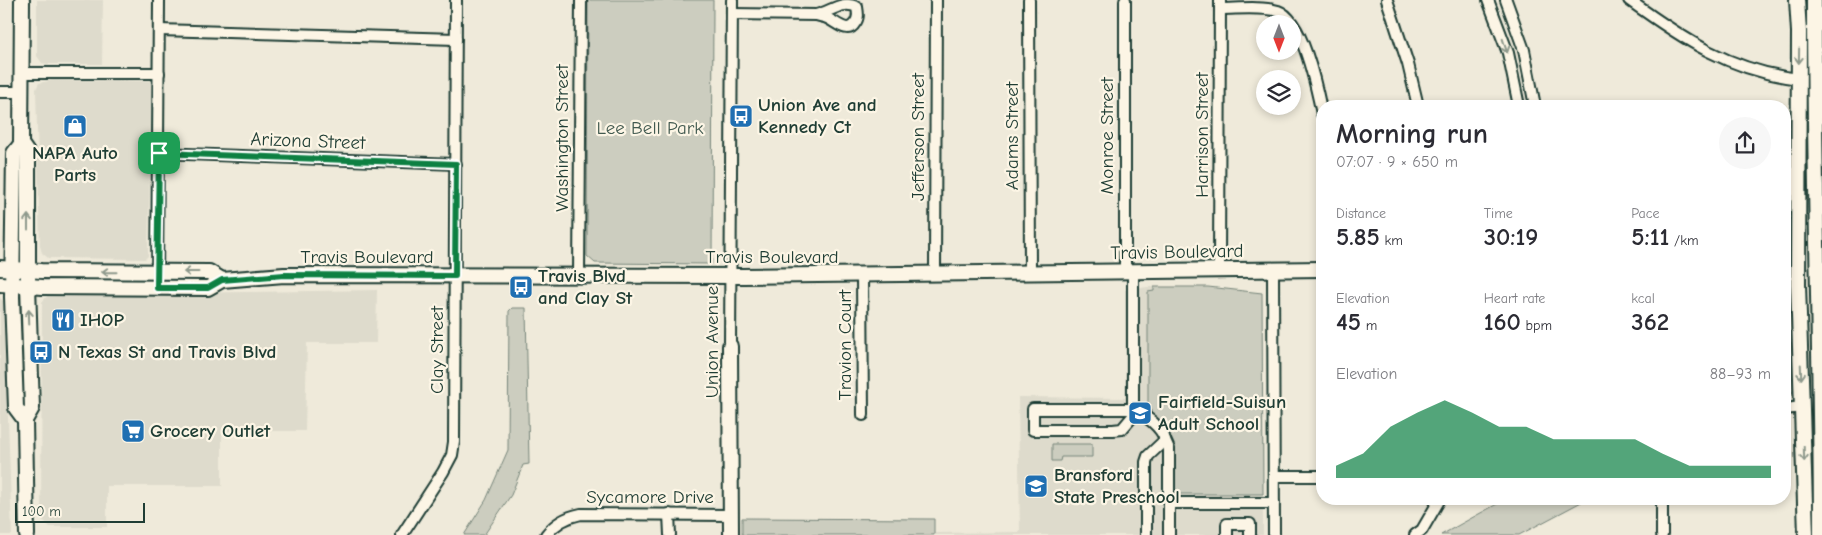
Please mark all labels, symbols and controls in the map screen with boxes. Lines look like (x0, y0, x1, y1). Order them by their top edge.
north arrow (1256, 15, 1301, 60)
map controls (1256, 15, 1301, 115)
one-way arrow (1501, 37, 1511, 53)
one-way arrow (1794, 47, 1804, 63)
street label: Washington Street (551, 64, 573, 212)
button: layers (1256, 70, 1301, 115)
street label: Harrison Street (1191, 72, 1213, 198)
street label: Jefferson Street (907, 73, 929, 201)
street label: Monroe Street (1096, 77, 1118, 195)
street label: Adams Street (1001, 81, 1023, 190)
place label: Union Ave and Kennedy Ct (758, 94, 877, 138)
bus stop icon: Union Ave and Kennedy Ct (728, 103, 754, 129)
shop icon: NAPA Auto Parts (62, 113, 88, 139)
park label: Lee Bell Park (597, 117, 704, 139)
button: share (1719, 117, 1771, 169)
text: Morning run (1336, 118, 1488, 150)
street label: Arizona Street (250, 128, 366, 154)
pin (138, 132, 180, 174)
icon: arrive (145, 139, 173, 167)
place label: NAPA Auto Parts (32, 142, 118, 186)
text: 07:07 · 9 × 650 m (1336, 153, 1458, 171)
text: Distance (1336, 205, 1386, 222)
text: Time (1484, 205, 1513, 222)
text: Pace (1631, 205, 1660, 222)
one-way arrow (23, 214, 33, 230)
text: 5.85 (1336, 222, 1380, 251)
text: 30:19 (1484, 222, 1538, 251)
text: 5:11 (1631, 222, 1669, 251)
text: km (1380, 232, 1403, 249)
text: /km (1669, 232, 1699, 249)
street label: Travis Boulevard (1110, 240, 1244, 264)
street label: Travis Boulevard (300, 246, 434, 268)
street label: Travis Boulevard (705, 246, 839, 268)
place label: Travis Blvd and Clay St (538, 265, 633, 309)
one-way arrow (101, 267, 118, 277)
one-way arrow (183, 267, 200, 277)
bus stop icon: Travis Blvd and Clay St (508, 274, 534, 300)
street label: Union Avenue (701, 286, 723, 398)
street label: Travion Court (834, 289, 856, 400)
text: Elevation (1336, 290, 1390, 307)
text: Heart rate (1484, 290, 1545, 307)
text: kcal (1631, 290, 1655, 307)
street label: Clay Street (426, 305, 448, 394)
restaurant icon: IHOP (50, 307, 76, 333)
text: 45 (1336, 307, 1361, 336)
text: 160 (1484, 307, 1521, 336)
text: 362 (1631, 307, 1669, 336)
one-way arrow (24, 309, 34, 326)
place label: IHOP (80, 309, 124, 331)
text: m (1361, 317, 1377, 334)
text: bpm (1521, 317, 1552, 334)
bus stop icon: N Texas St and Travis Blvd (28, 339, 54, 365)
place label: N Texas St and Travis Blvd (58, 341, 276, 363)
one-way arrow (1796, 364, 1805, 380)
text: Elevation (1336, 365, 1397, 383)
text: 88–93 m (1710, 365, 1771, 383)
place label: Fairfield-Suisun Adult School (1158, 391, 1286, 435)
school or university icon: Fairfield-Suisun Adult School (1127, 400, 1153, 426)
supermarket icon: Grocery Outlet (120, 418, 146, 444)
place label: Grocery Outlet (150, 420, 271, 442)
one-way arrow (1799, 446, 1809, 462)
place label: Bransford State Preschool (1054, 464, 1180, 508)
school or university icon: Bransford State Preschool (1023, 473, 1049, 499)
street label: Sycamore Drive (586, 486, 714, 508)
scale bar (15, 500, 145, 523)
text: 100 m (22, 503, 61, 520)

